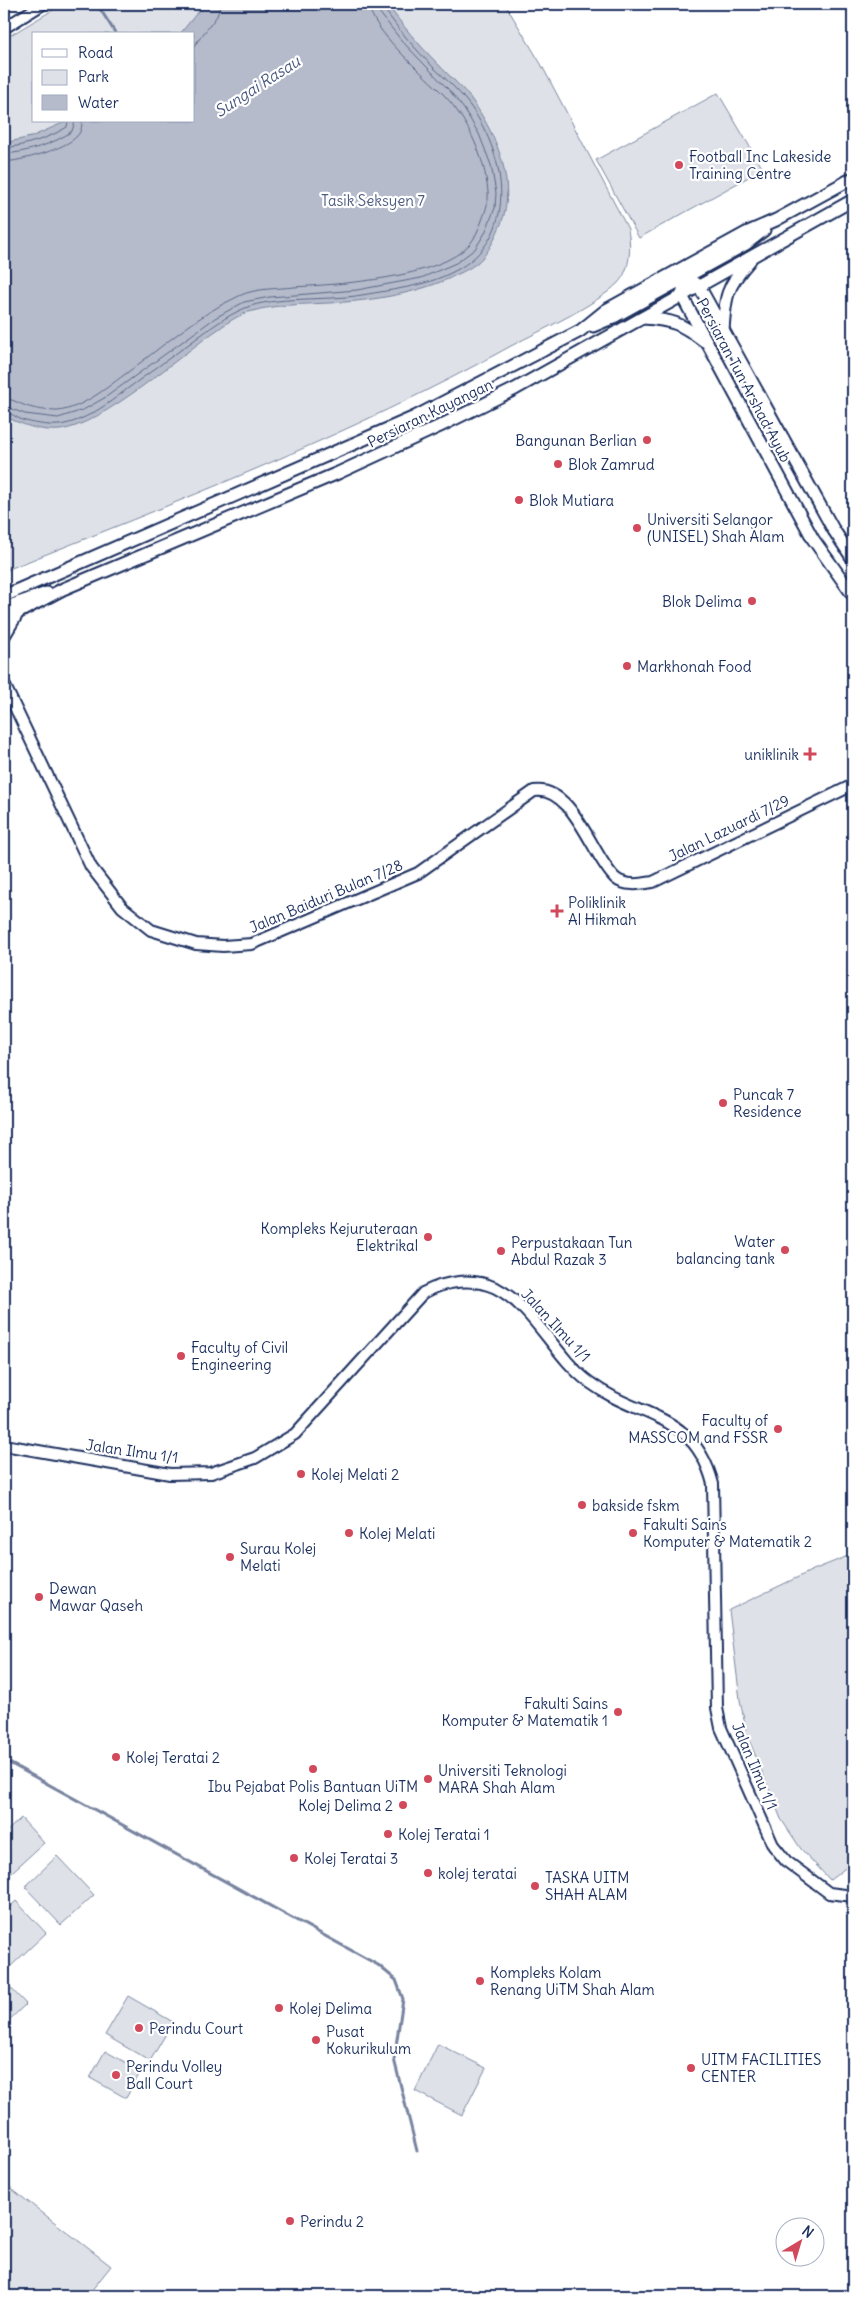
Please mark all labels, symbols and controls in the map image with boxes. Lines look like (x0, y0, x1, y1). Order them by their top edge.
legend (32, 32, 195, 122)
text: Road (78, 43, 113, 62)
water label: Sungai Rasau (211, 50, 305, 121)
text: Park (78, 67, 109, 86)
text: Water (78, 93, 119, 112)
place label: Football Inc Lakeside Training Centre (689, 147, 831, 183)
marker: Football Inc Lakeside Training Centre (673, 159, 685, 171)
park label: Tasik Seksyen 7 (321, 191, 425, 210)
street label: Persiaran Tun Arshad Ayub (693, 295, 795, 465)
street label: Persiaran Kayangan (364, 374, 496, 452)
place label: Bangunan Berlian (515, 431, 637, 450)
marker: Bangunan Berlian (641, 434, 653, 446)
place label: Blok Zamrud (568, 455, 655, 474)
marker: Blok Zamrud (552, 458, 564, 470)
place label: Blok Mutiara (529, 491, 615, 510)
marker: Blok Mutiara (513, 494, 525, 506)
place label: Universiti Selangor (UNISEL) Shah Alam (647, 510, 784, 546)
marker: Universiti Selangor (UNISEL) Shah Alam (631, 522, 643, 534)
place label: Blok Delima (662, 592, 742, 611)
marker: Blok Delima (746, 595, 758, 607)
place label: Markhonah Food (637, 657, 752, 676)
marker: Markhonah Food (621, 660, 633, 672)
place label: uniklinik (744, 745, 799, 764)
marker: uniklinik (803, 747, 817, 761)
street label: Jalan Lazuardi 7/29 (665, 790, 793, 866)
street label: Jalan Baiduri Bulan 7/28 (246, 855, 406, 937)
place label: Poliklinik Al Hikmah (568, 893, 637, 929)
marker: Poliklinik Al Hikmah (550, 904, 564, 918)
place label: Puncak 7 Residence (733, 1085, 801, 1121)
marker: Puncak 7 Residence (717, 1097, 729, 1109)
place label: Kompleks Kejuruteraan Elektrikal (261, 1219, 418, 1255)
marker: Kompleks Kejuruteraan Elektrikal (422, 1231, 434, 1243)
place label: Water balancing tank (676, 1232, 775, 1268)
place label: Perpustakaan Tun Abdul Razak 3 (511, 1233, 633, 1269)
marker: Water balancing tank (779, 1244, 791, 1256)
marker: Perpustakaan Tun Abdul Razak 3 (495, 1245, 507, 1257)
street label: Jalan Ilmu 1/1 (517, 1285, 595, 1365)
place label: Faculty of Civil Engineering (191, 1338, 288, 1374)
marker: Faculty of Civil Engineering (175, 1350, 187, 1362)
place label: Faculty of MASSCOM and FSSR (628, 1411, 769, 1447)
marker: Faculty of MASSCOM and FSSR (772, 1423, 784, 1435)
street label: Jalan Ilmu 1/1 (85, 1435, 179, 1467)
place label: Kolej Melati 2 (311, 1465, 399, 1484)
marker: Kolej Melati 2 (295, 1468, 307, 1480)
place label: bakside fskm (592, 1496, 680, 1515)
marker: bakside fskm (576, 1499, 588, 1511)
place label: Fakulti Sains Komputer & Matematik 2 (643, 1515, 812, 1551)
place label: Kolej Melati (359, 1524, 435, 1543)
marker: Kolej Melati (343, 1527, 355, 1539)
marker: Fakulti Sains Komputer & Matematik 2 (627, 1527, 639, 1539)
place label: Surau Kolej Melati (240, 1539, 316, 1575)
marker: Surau Kolej Melati (224, 1551, 236, 1563)
place label: Dewan Mawar Qaseh (49, 1579, 143, 1615)
marker: Dewan Mawar Qaseh (33, 1591, 45, 1603)
place label: Fakulti Sains Komputer & Matematik 1 (441, 1694, 608, 1730)
marker: Fakulti Sains Komputer & Matematik 1 (612, 1706, 624, 1718)
street label: Jalan Ilmu 1/1 (728, 1719, 782, 1813)
place label: Kolej Teratai 2 (126, 1748, 220, 1767)
marker: Kolej Teratai 2 (110, 1751, 122, 1763)
place label: Universiti Teknologi MARA Shah Alam (438, 1761, 567, 1797)
marker: Ibu Pejabat Polis Bantuan UiTM (307, 1763, 319, 1775)
marker: Universiti Teknologi MARA Shah Alam (422, 1773, 434, 1785)
place label: Ibu Pejabat Polis Bantuan UiTM (208, 1777, 418, 1796)
place label: Kolej Delima 2 (298, 1796, 393, 1815)
marker: Kolej Delima 2 (397, 1799, 409, 1811)
place label: Kolej Teratai 1 (398, 1825, 490, 1844)
marker: Kolej Teratai 1 (382, 1828, 394, 1840)
place label: Kolej Teratai 3 (304, 1849, 398, 1868)
marker: Kolej Teratai 3 (288, 1852, 300, 1864)
place label: kolej teratai (438, 1864, 517, 1883)
marker: kolej teratai (422, 1867, 434, 1879)
place label: TASKA UITM SHAH ALAM (545, 1868, 629, 1904)
marker: TASKA UITM SHAH ALAM (529, 1880, 541, 1892)
place label: Kompleks Kolam Renang UiTM Shah Alam (490, 1963, 655, 1999)
marker: Kompleks Kolam Renang UiTM Shah Alam (474, 1975, 486, 1987)
place label: Kolej Delima (289, 1999, 372, 2018)
marker: Kolej Delima (273, 2002, 285, 2014)
place label: Perindu Court (149, 2019, 243, 2038)
marker: Perindu Court (133, 2022, 145, 2034)
place label: Pusat Kokurikulum (326, 2022, 411, 2058)
marker: Pusat Kokurikulum (310, 2034, 322, 2046)
place label: UITM FACILITIES CENTER (701, 2050, 821, 2086)
place label: Perindu Volley Ball Court (126, 2057, 222, 2093)
marker: UITM FACILITIES CENTER (685, 2062, 697, 2074)
marker: Perindu Volley Ball Court (110, 2069, 122, 2081)
place label: Perindu 2 (300, 2212, 364, 2231)
marker: Perindu 2 (284, 2215, 296, 2227)
north arrow (774, 2218, 824, 2268)
text: N (799, 2222, 817, 2242)

